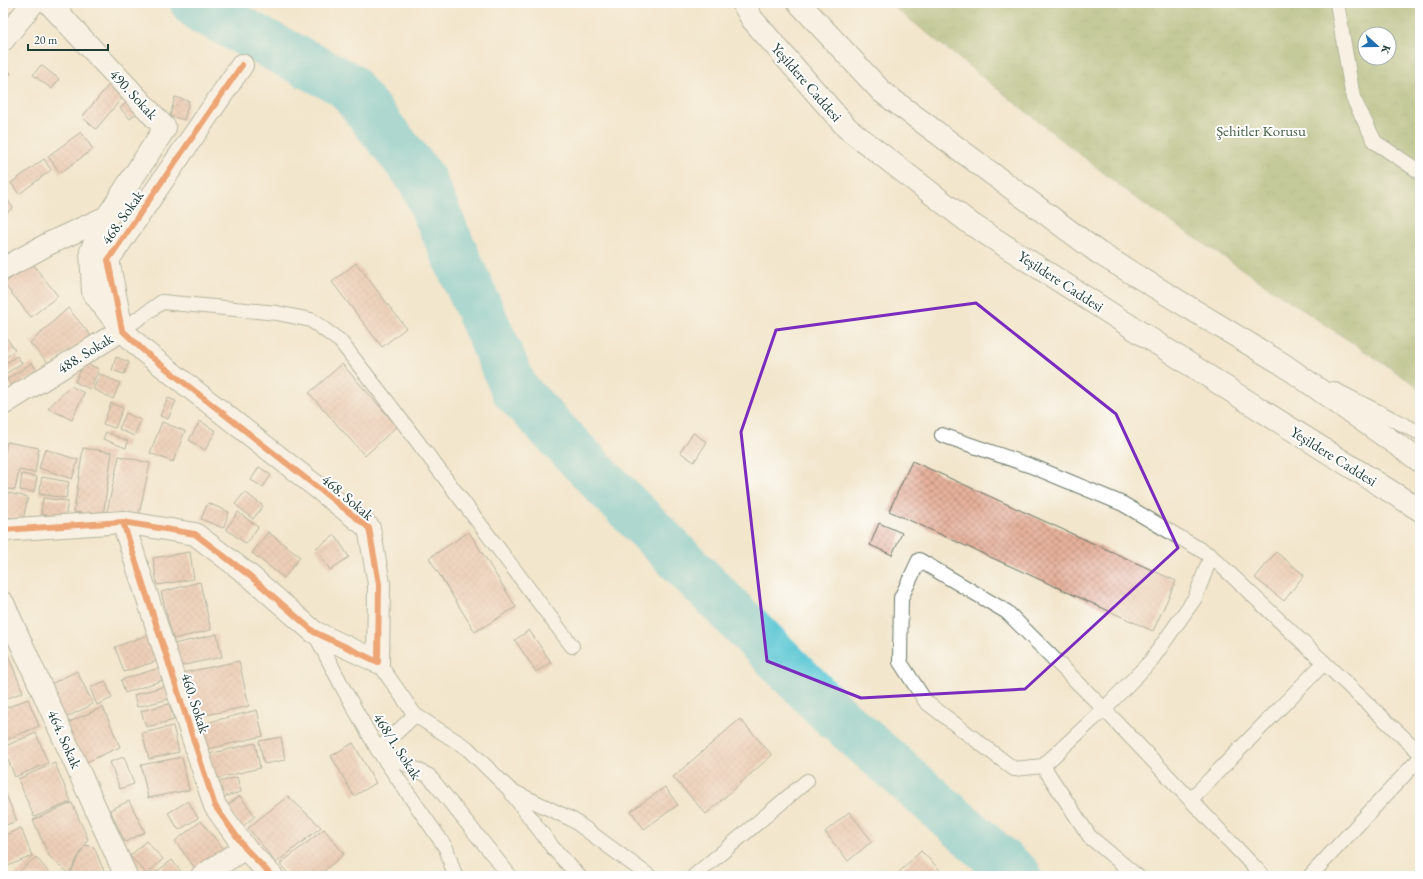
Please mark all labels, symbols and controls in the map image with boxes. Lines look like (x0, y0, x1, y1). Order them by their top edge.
scale bar (28, 26, 108, 52)
north arrow (1357, 26, 1397, 66)
text: 20 m (34, 32, 58, 48)
street label: Yeşildere Caddesi (767, 39, 847, 126)
text: K (1378, 43, 1394, 57)
street label: 490. Sokak (106, 65, 163, 124)
park label: Şehitler Korusu (1216, 121, 1306, 140)
street label: 468. Sokak (96, 185, 148, 248)
street label: Yeşildere Caddesi (1014, 246, 1108, 316)
street label: 488. Sokak (54, 328, 117, 378)
street label: Yeşildere Caddesi (1287, 422, 1381, 490)
street label: 468. Sokak (318, 470, 379, 525)
street label: 460. Sokak (177, 670, 215, 736)
street label: 464. Sokak (44, 707, 87, 772)
street label: 468/1. Sokak (369, 709, 427, 784)

